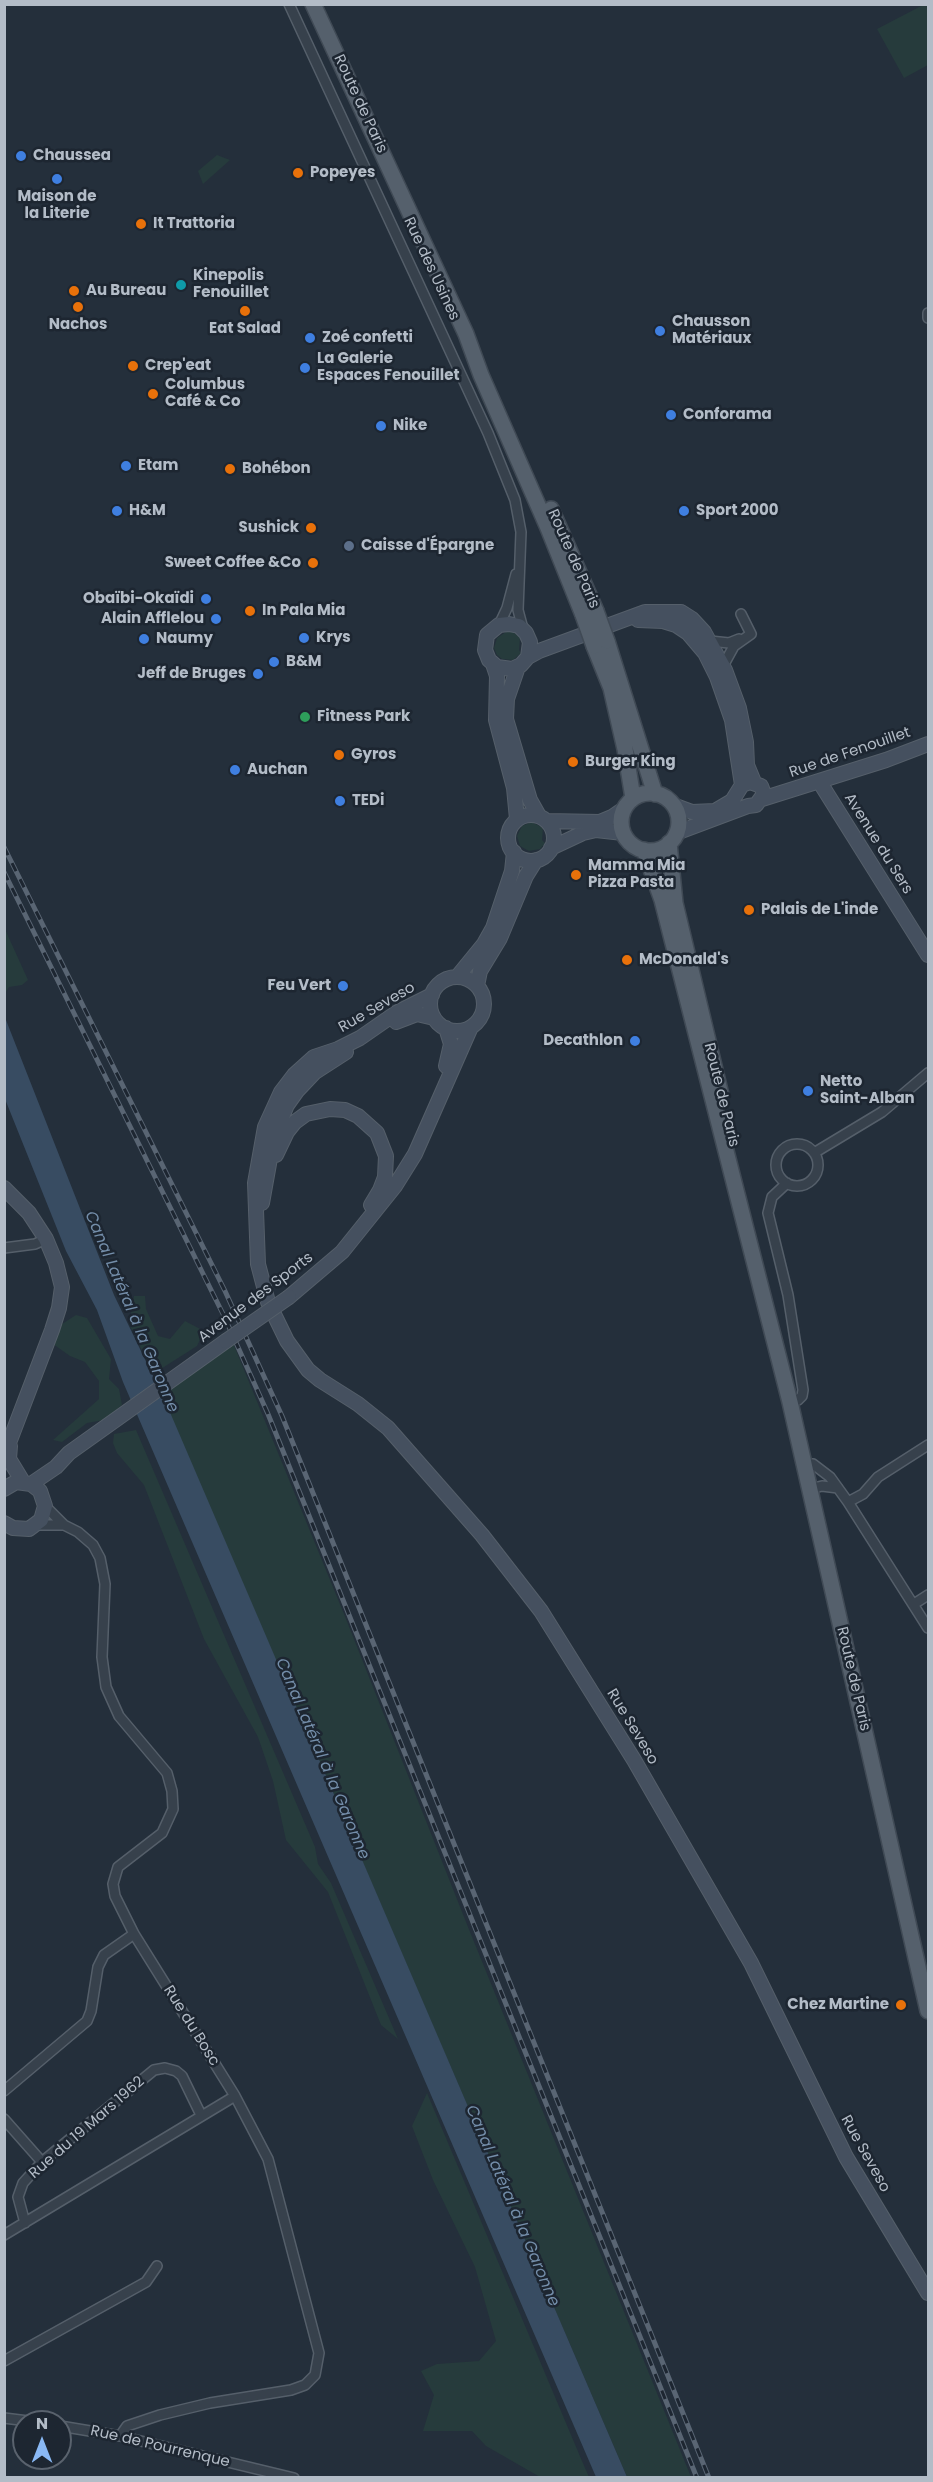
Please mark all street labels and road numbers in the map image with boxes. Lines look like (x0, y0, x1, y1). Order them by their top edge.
street label: Route de Paris (329, 52, 391, 156)
street label: Rue des Usines (399, 215, 463, 323)
street label: Route de Paris (543, 507, 603, 611)
street label: Rue de Fenouillet (787, 724, 913, 782)
street label: Avenue du Sers (840, 790, 916, 898)
street label: Rue Seveso (336, 979, 418, 1037)
street label: Route de Paris (699, 1041, 743, 1149)
street label: Avenue des Sports (195, 1249, 317, 1347)
street label: Route de Paris (832, 1625, 874, 1733)
street label: Rue Seveso (602, 1686, 662, 1768)
street label: Rue du Bosc (159, 1982, 223, 2070)
street label: Rue du 19 Mars 1962 (26, 2073, 148, 2183)
street label: Rue Seveso (836, 2112, 894, 2196)
street label: Rue de Pourrenque (89, 2422, 231, 2472)

